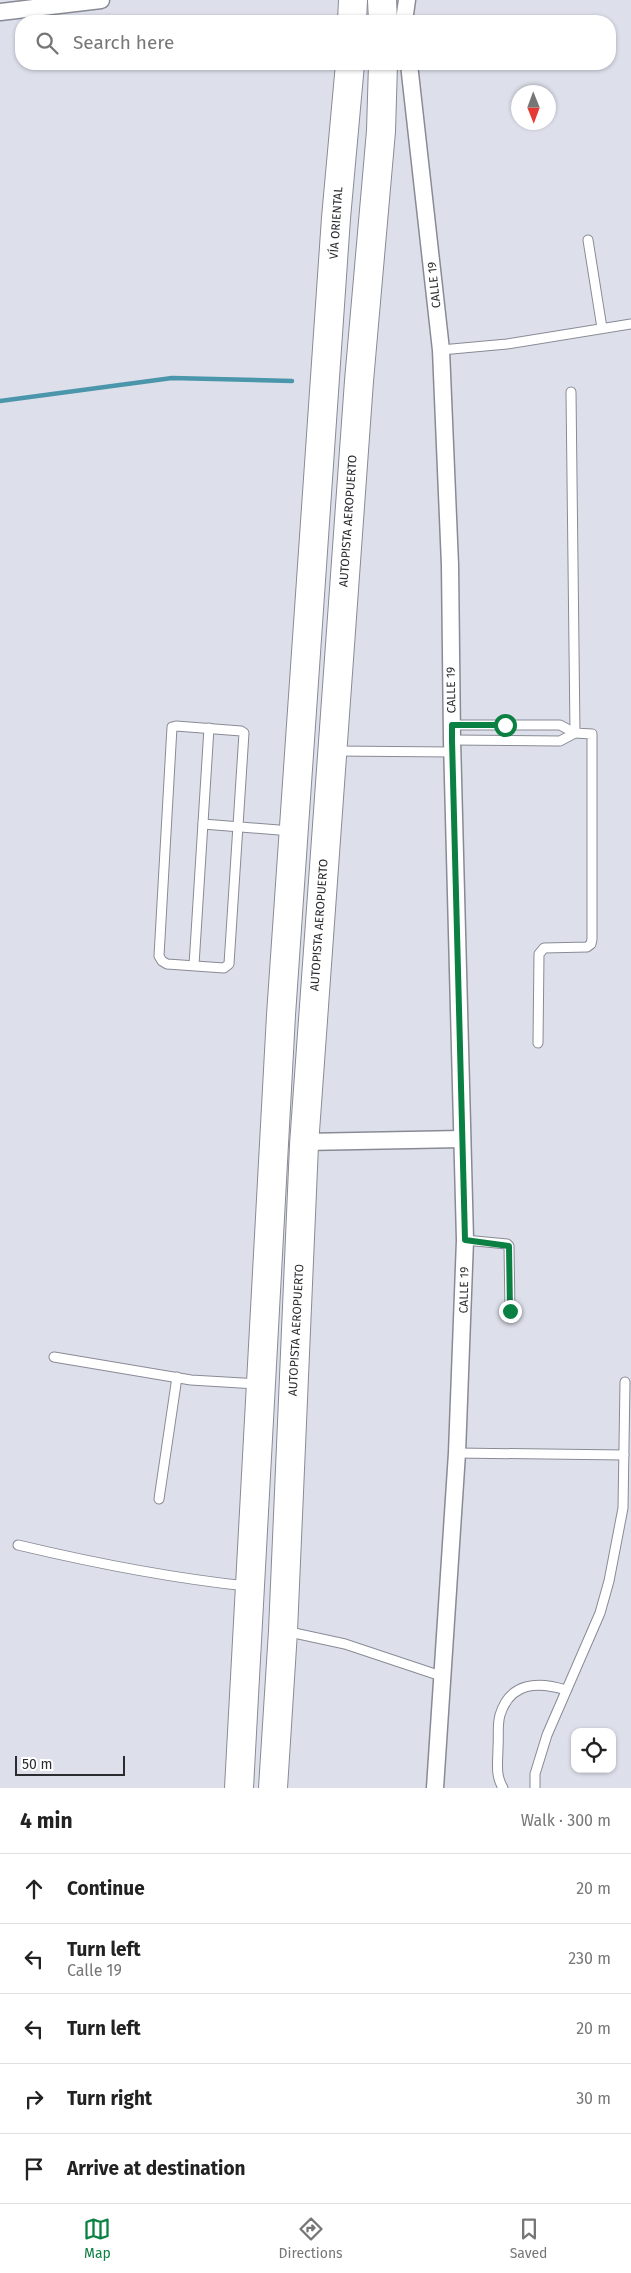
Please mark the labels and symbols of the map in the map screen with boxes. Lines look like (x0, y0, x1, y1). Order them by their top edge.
north arrow (511, 85, 556, 130)
street label: VÍA ORIENTAL (325, 186, 346, 260)
street label: CALLE 19 (425, 261, 443, 309)
street label: AUTOPISTA AEROPUERTO (336, 454, 360, 588)
street label: CALLE 19 (444, 667, 458, 713)
route start (494, 714, 517, 737)
street label: AUTOPISTA AEROPUERTO (307, 858, 331, 992)
street label: AUTOPISTA AEROPUERTO (286, 1264, 306, 1396)
street label: CALLE 19 (457, 1267, 471, 1313)
route end (499, 1300, 522, 1323)
scale bar (15, 1753, 125, 1776)

